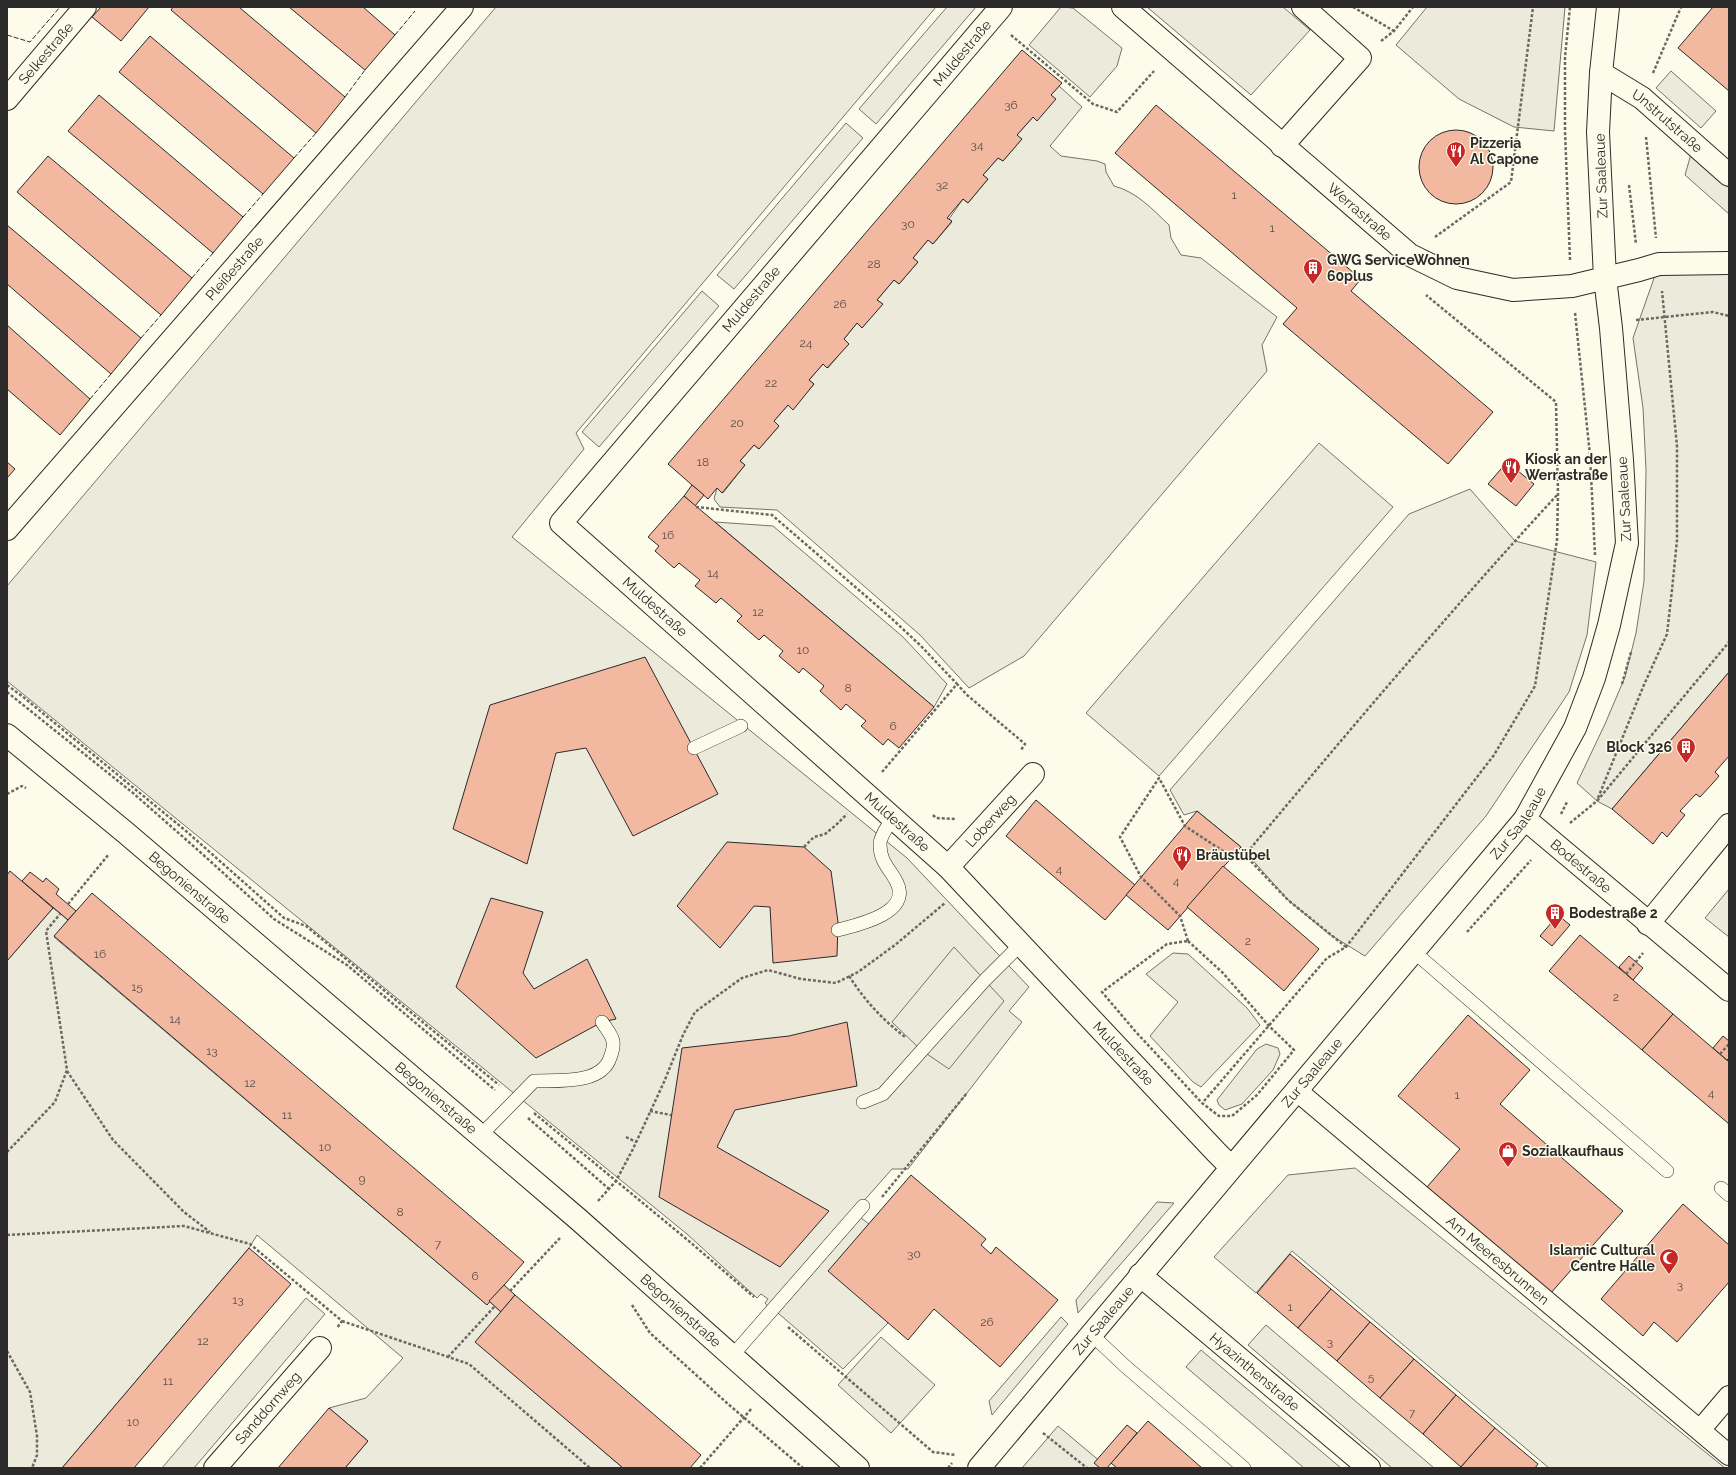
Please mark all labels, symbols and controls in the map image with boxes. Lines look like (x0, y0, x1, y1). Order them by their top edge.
street label: Muldestraße (930, 17, 994, 89)
street label: Selkestraße (15, 19, 76, 87)
street label: Unstrutstraße (1629, 86, 1706, 156)
house number: 36 (1004, 98, 1018, 112)
street label: Zur Saaleaue (1592, 133, 1610, 219)
place label: Pizzeria Al Capone (1470, 135, 1539, 167)
house number: 34 (971, 138, 984, 152)
restaurant icon: Pizzeria Al Capone (1445, 140, 1467, 168)
house number: 32 (936, 178, 948, 192)
street label: Werrastraße (1325, 180, 1395, 244)
house number: 1 (1231, 188, 1237, 202)
house number: 30 (901, 217, 915, 231)
house number: 1 (1269, 221, 1275, 235)
street label: Pleißestraße (202, 233, 267, 303)
place label: GWG ServiceWohnen 60plus (1327, 252, 1470, 284)
house number: 28 (867, 257, 881, 271)
building icon: GWG ServiceWohnen 60plus (1302, 257, 1324, 285)
street label: Muldestraße (719, 263, 783, 335)
house number: 26 (833, 297, 847, 311)
house number: 24 (800, 336, 813, 350)
house number: 22 (765, 376, 777, 390)
house number: 20 (730, 416, 744, 430)
place label: Kiosk an der Werrastraße (1525, 451, 1608, 483)
house number: 18 (697, 455, 709, 469)
restaurant icon: Kiosk an der Werrastraße (1500, 456, 1522, 484)
street label: Zur Saaleaue (1614, 456, 1634, 542)
house number: 16 (662, 528, 674, 542)
house number: 14 (707, 566, 719, 580)
street label: Muldestraße (619, 574, 691, 640)
house number: 12 (752, 605, 764, 619)
house number: 10 (797, 643, 809, 657)
house number: 8 (844, 681, 852, 695)
house number: 6 (889, 719, 897, 733)
building icon: Block 326 (1675, 736, 1697, 764)
place label: Block 326 (1606, 739, 1672, 755)
street label: Zur Saaleaue (1487, 784, 1549, 862)
street label: Muldestraße (862, 789, 933, 855)
street label: Loberweg (962, 791, 1019, 850)
street label: Bodestraße (1547, 836, 1615, 896)
restaurant icon: Bräustübel (1171, 844, 1193, 872)
place label: Bräustübel (1196, 847, 1271, 863)
street label: Begonienstraße (146, 848, 234, 927)
house number: 4 (1056, 862, 1063, 876)
house number: 4 (1173, 874, 1180, 888)
building icon: Bodestraße 2 (1544, 902, 1566, 930)
place label: Bodestraße 2 (1569, 905, 1658, 921)
house number: 2 (1245, 934, 1251, 948)
house number: 16 (94, 947, 106, 961)
house number: 15 (131, 980, 143, 994)
house number: 2 (1613, 990, 1619, 1004)
house number: 14 (169, 1012, 181, 1026)
street label: Muldestraße (1090, 1018, 1157, 1089)
street label: Zur Saaleaue (1278, 1035, 1345, 1110)
house number: 13 (206, 1044, 218, 1058)
street label: Begonienstraße (392, 1059, 480, 1137)
house number: 12 (244, 1076, 256, 1090)
house number: 4 (1708, 1086, 1715, 1100)
house number: 1 (1454, 1088, 1460, 1102)
house number: 11 (282, 1108, 292, 1122)
house number: 10 (319, 1140, 331, 1154)
shop icon: Sozialkaufhaus (1497, 1140, 1519, 1168)
place label: Sozialkaufhaus (1522, 1143, 1624, 1159)
house number: 9 (358, 1172, 366, 1186)
house number: 8 (396, 1205, 404, 1219)
street label: Am Meeresbrunnen (1443, 1213, 1552, 1308)
house number: 7 (435, 1237, 442, 1251)
place label: Islamic Cultural Centre Halle (1549, 1242, 1656, 1274)
house number: 30 (907, 1247, 921, 1261)
mosque icon: Islamic Cultural Centre Halle (1658, 1247, 1680, 1275)
house number: 6 (471, 1269, 479, 1283)
street label: Begonienstraße (637, 1270, 724, 1350)
house number: 3 (1677, 1278, 1683, 1292)
street label: Zur Saaleaue (1070, 1283, 1137, 1358)
house number: 13 (232, 1293, 244, 1307)
house number: 1 (1287, 1300, 1293, 1314)
house number: 26 (980, 1315, 994, 1329)
street label: Hyazinthenstraße (1206, 1329, 1303, 1414)
house number: 12 (197, 1334, 209, 1348)
house number: 3 (1327, 1335, 1333, 1349)
street label: Sanddornweg (232, 1368, 304, 1447)
house number: 5 (1368, 1370, 1375, 1384)
house number: 11 (163, 1374, 173, 1388)
house number: 7 (1409, 1406, 1416, 1420)
house number: 10 (127, 1415, 139, 1429)

